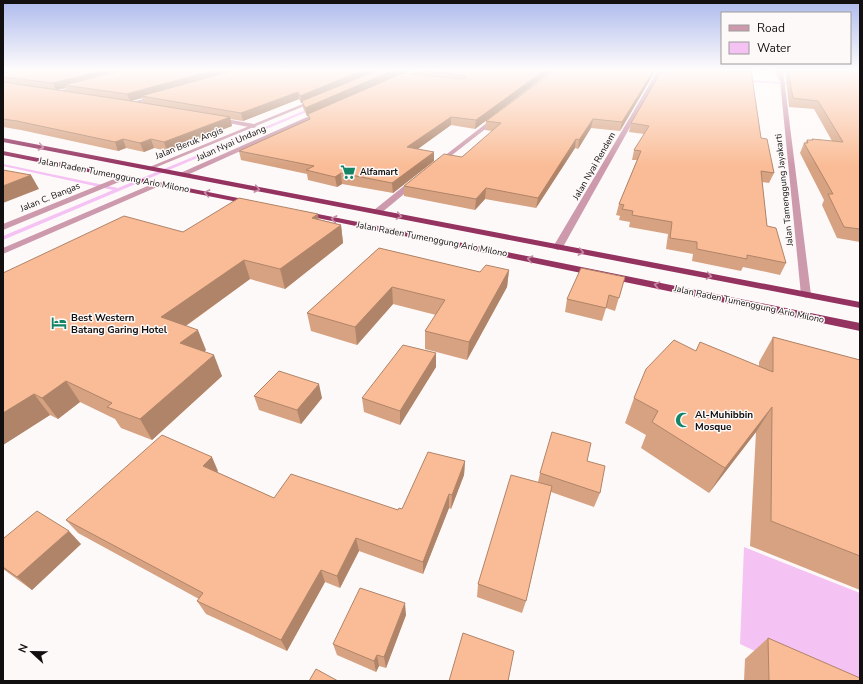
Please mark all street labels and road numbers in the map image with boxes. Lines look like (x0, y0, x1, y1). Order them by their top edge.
street label: Jalan Nyai Undang (193, 122, 268, 164)
street label: Jalan Beruk Angis (153, 124, 225, 162)
street label: Jalan Nyai Rendem (569, 130, 618, 203)
street label: Jalan Tamenggung Jayakarti (772, 133, 796, 248)
street label: Jalan Raden Tumenggung Ario Milono (37, 154, 190, 196)
street label: Jalan C. Bangas (17, 180, 82, 215)
street label: Jalan Raden Tumenggung Ario Milono (355, 218, 508, 260)
street label: Jalan Raden Tumenggung Ario Milono (672, 282, 825, 326)

